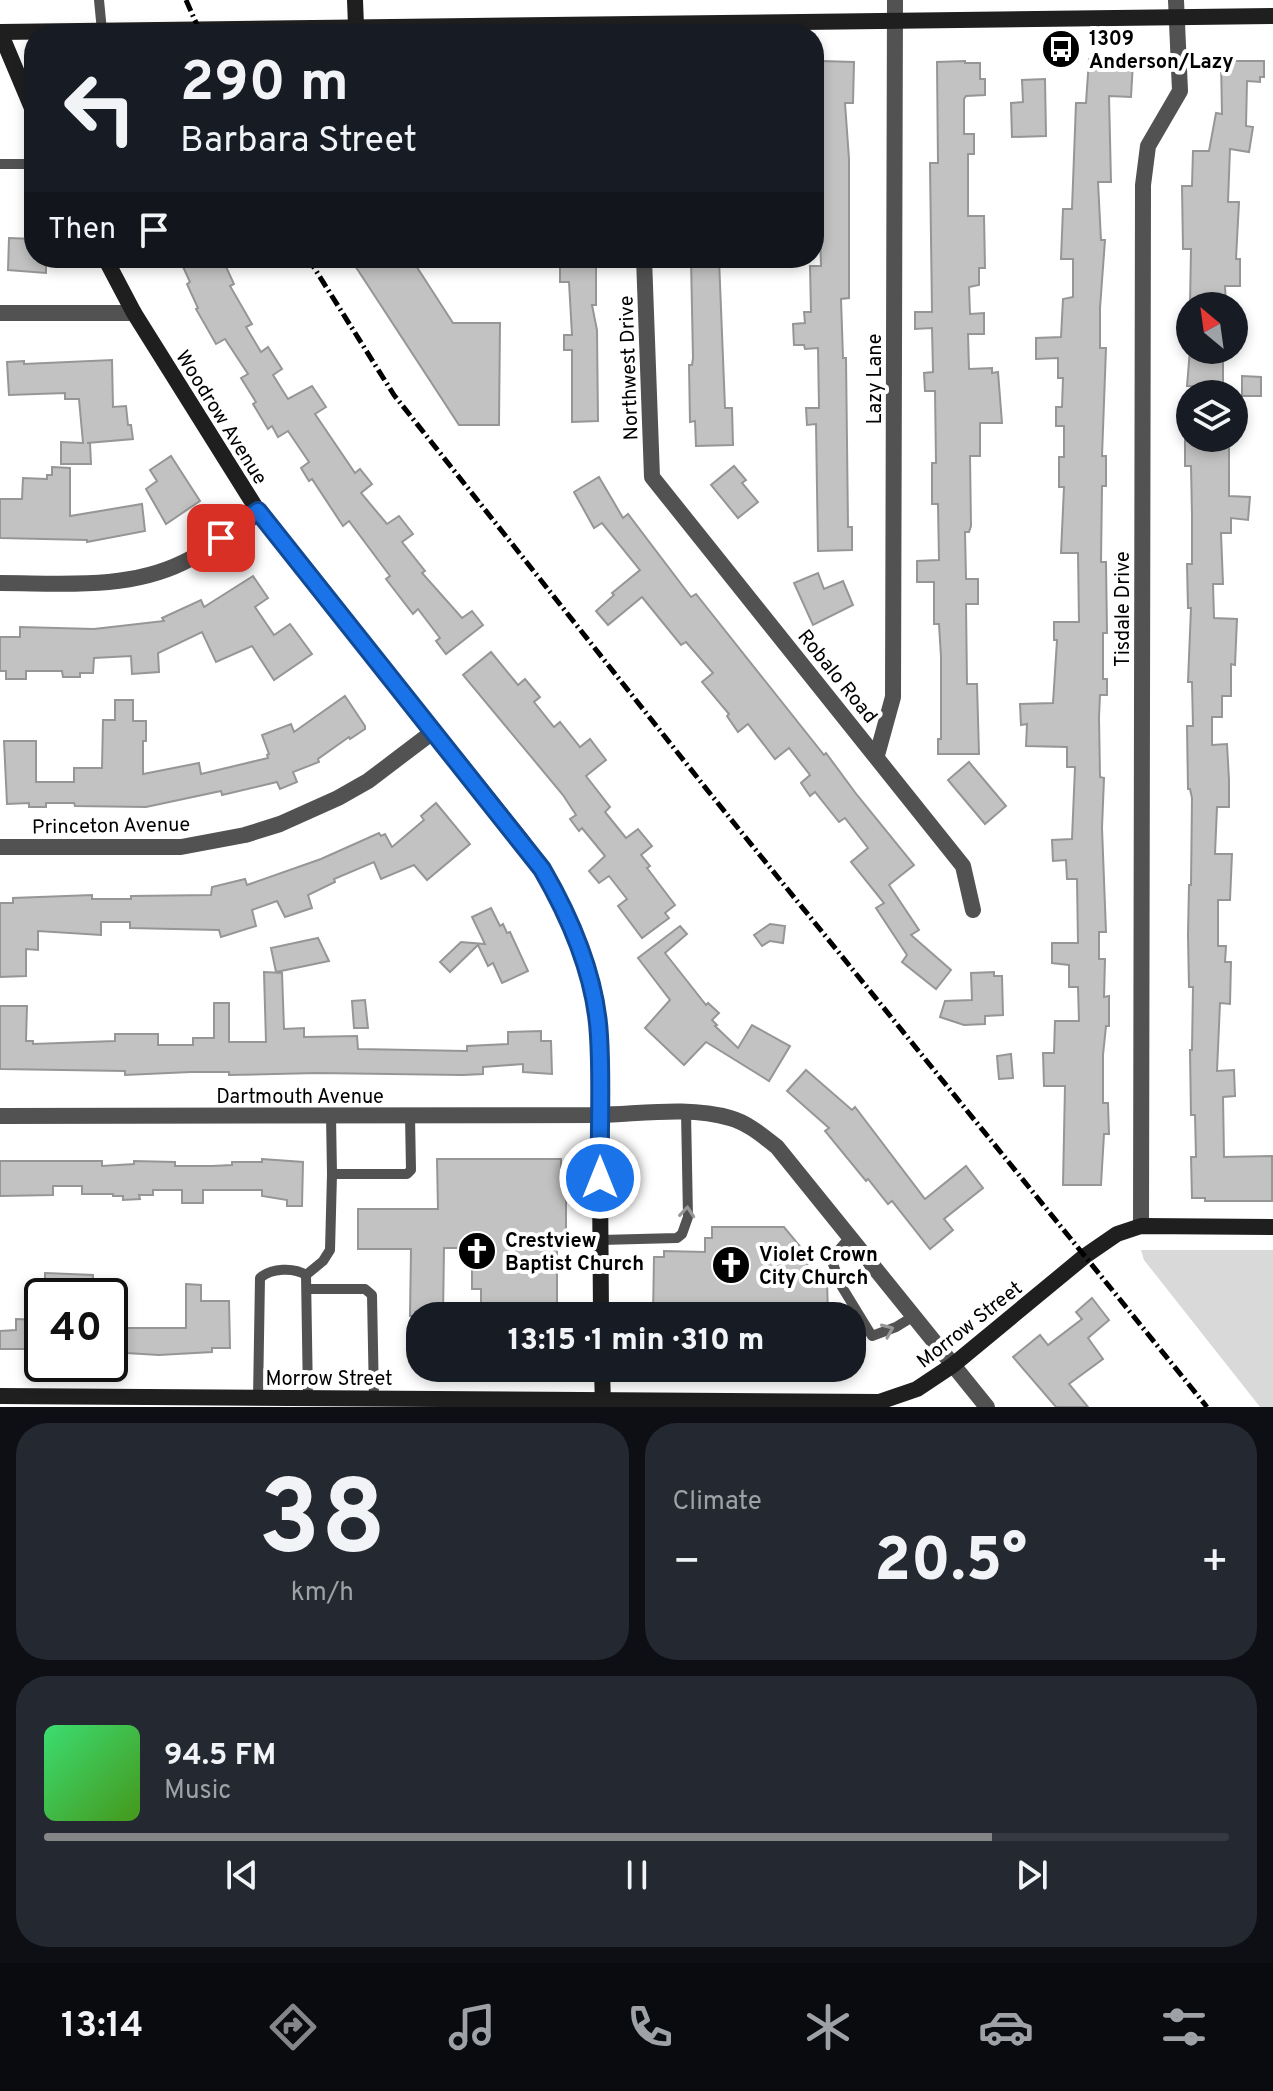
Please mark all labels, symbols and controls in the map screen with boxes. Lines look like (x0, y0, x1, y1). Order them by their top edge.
place label: 1309 Anderson/Lazy (1089, 27, 1234, 76)
bus stop icon: 1309 Anderson/Lazy (1040, 28, 1082, 70)
text: 290 m (180, 50, 349, 120)
icon: left (48, 56, 152, 160)
text: Barbara Street (180, 119, 417, 165)
icon: arrive (132, 208, 176, 252)
text: Then (48, 212, 116, 249)
north arrow (1176, 292, 1248, 364)
map controls (1176, 292, 1248, 452)
street label: Northwest Drive (614, 295, 646, 441)
street label: Lazy Lane (863, 333, 889, 425)
street label: Woodrow Avenue (169, 346, 272, 490)
button: layers (1176, 380, 1248, 452)
pin (187, 504, 255, 572)
icon: arrive (199, 516, 243, 560)
street label: Tisdale Drive (1111, 551, 1137, 667)
street label: Robalo Road (791, 625, 882, 730)
street label: Princeton Avenue (32, 813, 190, 841)
street label: Dartmouth Avenue (216, 1085, 384, 1111)
position arrow (558, 1136, 642, 1220)
one-way arrow (678, 1205, 695, 1218)
place label: Crestview Baptist Church (505, 1229, 644, 1278)
church icon: Crestview Baptist Church (456, 1230, 498, 1272)
place label: Violet Crown City Church (759, 1243, 878, 1292)
church icon: Violet Crown City Church (710, 1244, 752, 1286)
street label: Morrow Street (912, 1276, 1028, 1375)
speed limit sign: 40 (24, 1278, 128, 1382)
text: 13:15 · 1 min · 310 m (508, 1323, 764, 1360)
one-way arrow (880, 1323, 894, 1339)
street label: Morrow Street (265, 1367, 393, 1393)
text: 38 (258, 1459, 386, 1591)
text: Climate (673, 1486, 762, 1519)
text: 20.5° (874, 1526, 1027, 1602)
text: − (673, 1536, 701, 1592)
text: + (1201, 1536, 1229, 1592)
text: km/h (291, 1577, 354, 1610)
text: 94.5 FM (164, 1738, 276, 1775)
text: Music (164, 1775, 231, 1808)
icon: previous (220, 1853, 264, 1897)
icon: pause (615, 1853, 659, 1897)
icon: next (1010, 1853, 1054, 1897)
icon: directions (265, 1999, 321, 2055)
icon: music (444, 1999, 500, 2055)
icon: phone (622, 1999, 678, 2055)
icon: climate (800, 1999, 856, 2055)
icon: car (978, 1999, 1034, 2055)
icon: filters (1156, 1999, 1212, 2055)
text: 13:14 (61, 2004, 143, 2050)

